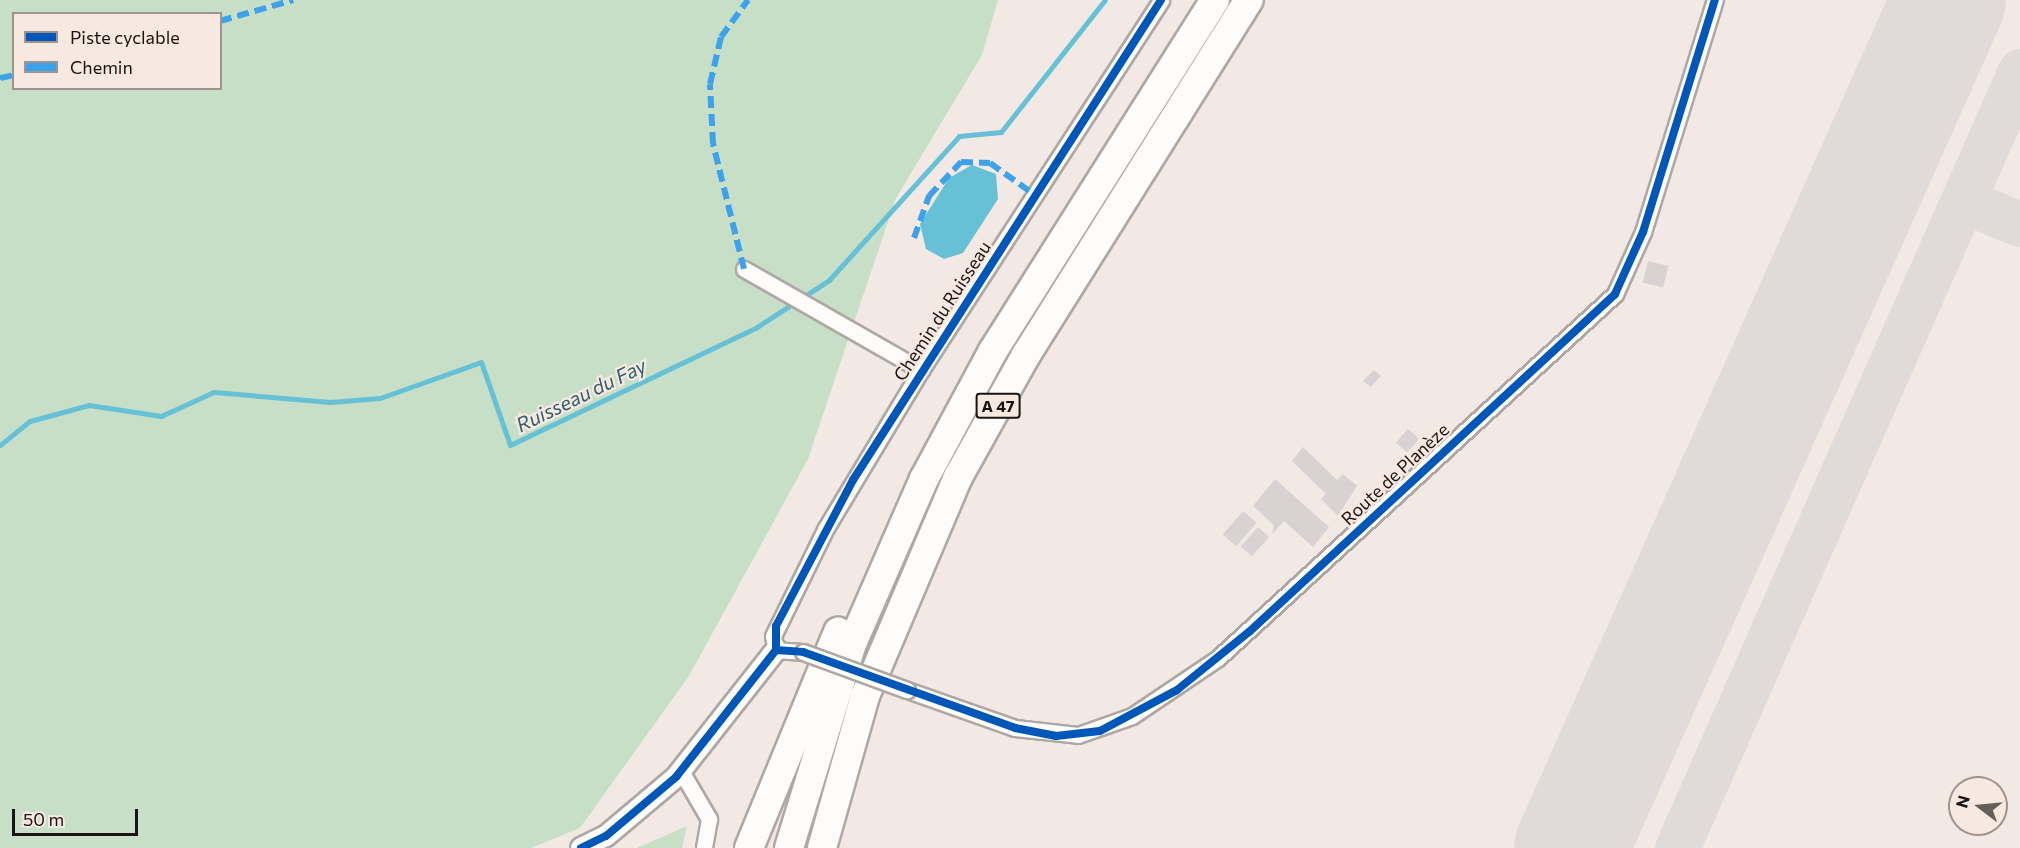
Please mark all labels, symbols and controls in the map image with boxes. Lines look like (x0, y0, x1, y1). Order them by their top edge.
legend (12, 12, 222, 90)
text: Piste cyclable (70, 26, 180, 48)
text: Chemin (70, 56, 133, 78)
street label: Chemin du Ruisseau (889, 237, 995, 385)
water label: Ruisseau du Fay (512, 353, 650, 437)
road number: A 47 (976, 393, 1020, 419)
street label: Route de Planèze (1337, 419, 1453, 529)
north arrow (1948, 776, 2008, 836)
text: N (1951, 793, 1973, 810)
scale bar (15, 797, 141, 835)
text: 50 m (23, 808, 64, 830)

